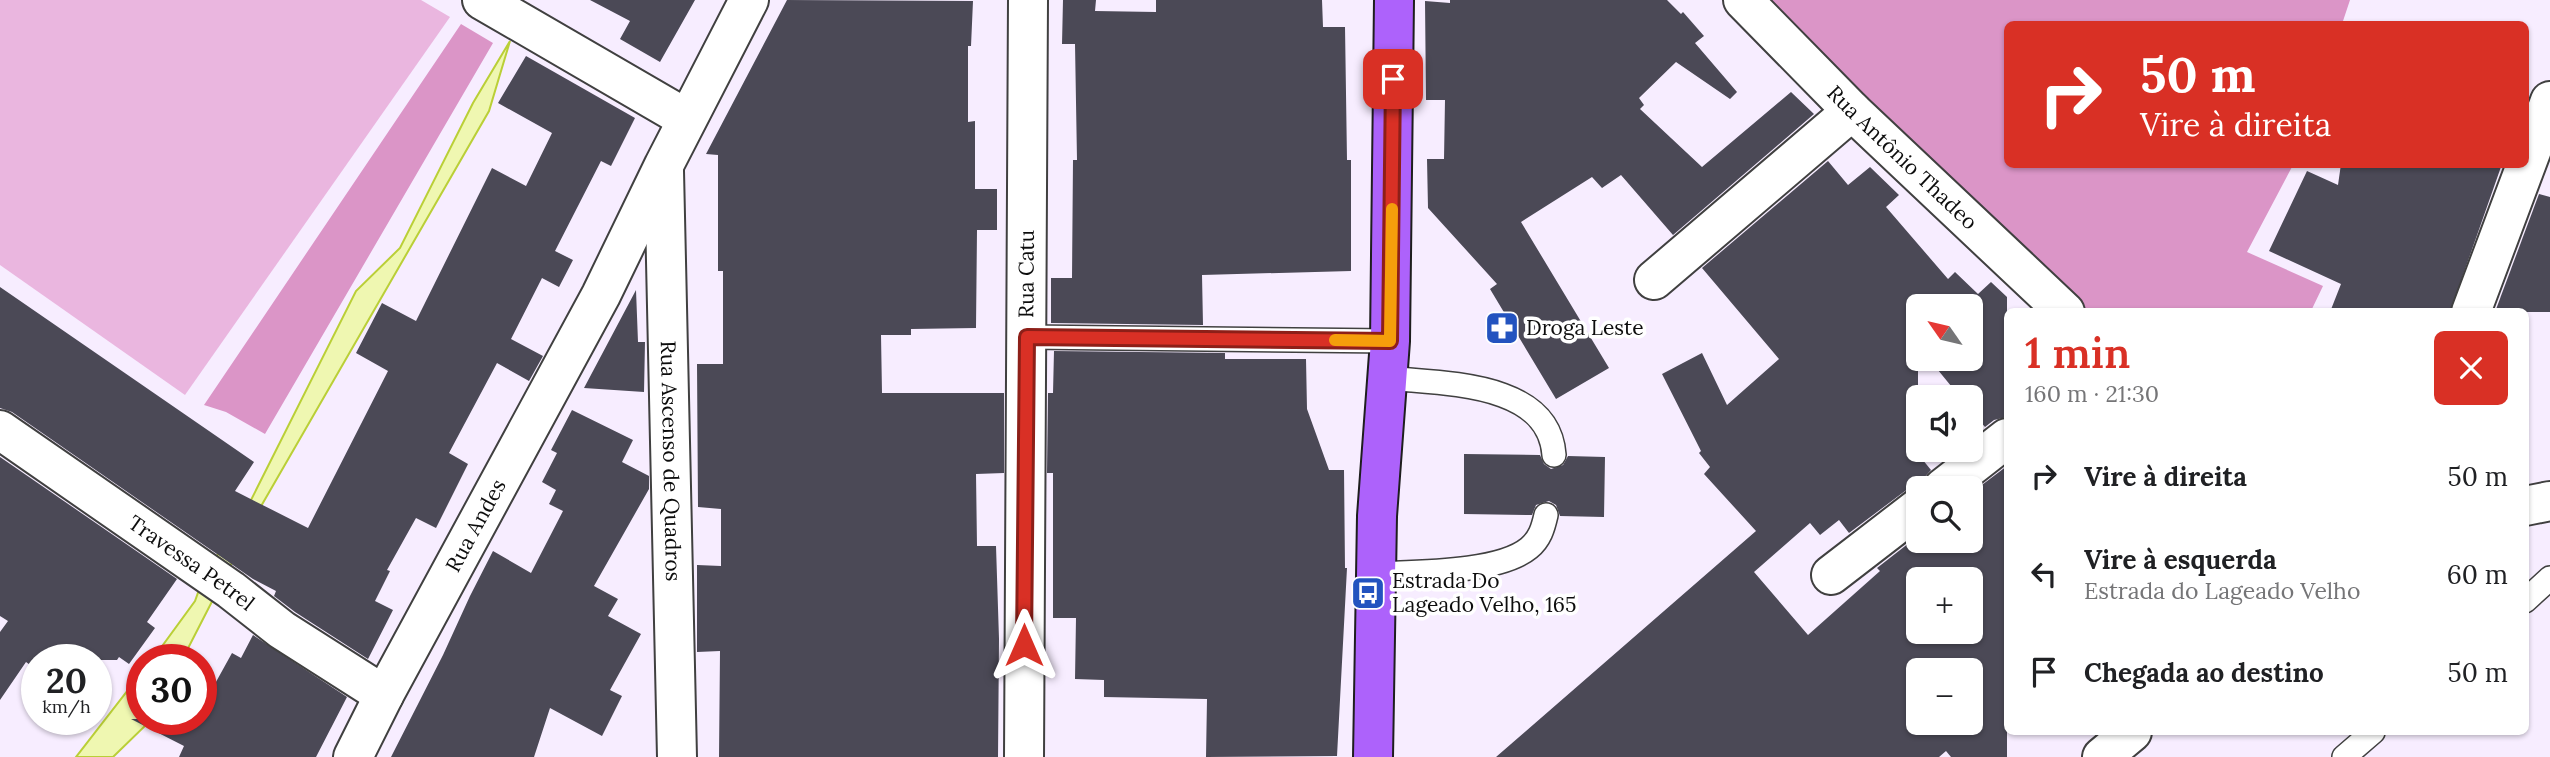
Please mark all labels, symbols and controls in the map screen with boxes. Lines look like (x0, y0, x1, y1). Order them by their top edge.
text: 50 m (2140, 43, 2256, 105)
pin (1363, 49, 1423, 109)
icon: right (2025, 49, 2116, 140)
icon: arrive (1374, 60, 1412, 98)
street label: Rua Antônio Thadeo (1821, 79, 1983, 235)
text: Vire à direita (2140, 104, 2331, 145)
street label: Rua Catu (1012, 230, 1040, 318)
north arrow (1906, 294, 1983, 371)
map controls (1906, 294, 1983, 735)
pharmacy icon: Droga Leste (1483, 309, 1521, 347)
place label: Droga Leste (1526, 314, 1644, 341)
text: 1 min (2025, 326, 2130, 380)
button: close (2434, 331, 2508, 405)
street label: Rua Ascenso de Quadros (655, 340, 687, 582)
text: 160 m · 21:30 (2025, 379, 2159, 408)
button: sound (1906, 385, 1983, 462)
icon: right (2025, 457, 2063, 495)
text: Vire à direita (2084, 460, 2247, 493)
text: 50 m (2448, 460, 2508, 493)
street label: Rua Andes (439, 474, 512, 577)
button: search (1906, 476, 1983, 553)
street label: Travessa Petrel (123, 509, 260, 616)
text: Vire à esquerda (2084, 543, 2277, 576)
icon: left (2025, 555, 2063, 593)
text: 60 m (2447, 558, 2508, 591)
place label: Estrada Do Lageado Velho, 165 (1392, 567, 1576, 618)
button: + (1906, 567, 1983, 644)
bus stop icon: Estrada Do Lageado Velho, 165 (1349, 574, 1387, 612)
text: Estrada do Lageado Velho (2084, 576, 2360, 605)
position arrow (987, 608, 1061, 682)
speed limit sign: 30 (126, 644, 217, 735)
icon: arrive (2025, 653, 2063, 691)
text: Chegada ao destino (2084, 656, 2324, 689)
text: 50 m (2448, 656, 2508, 689)
text: 20 (46, 658, 87, 703)
button: − (1906, 658, 1983, 735)
text: km/h (42, 695, 91, 718)

